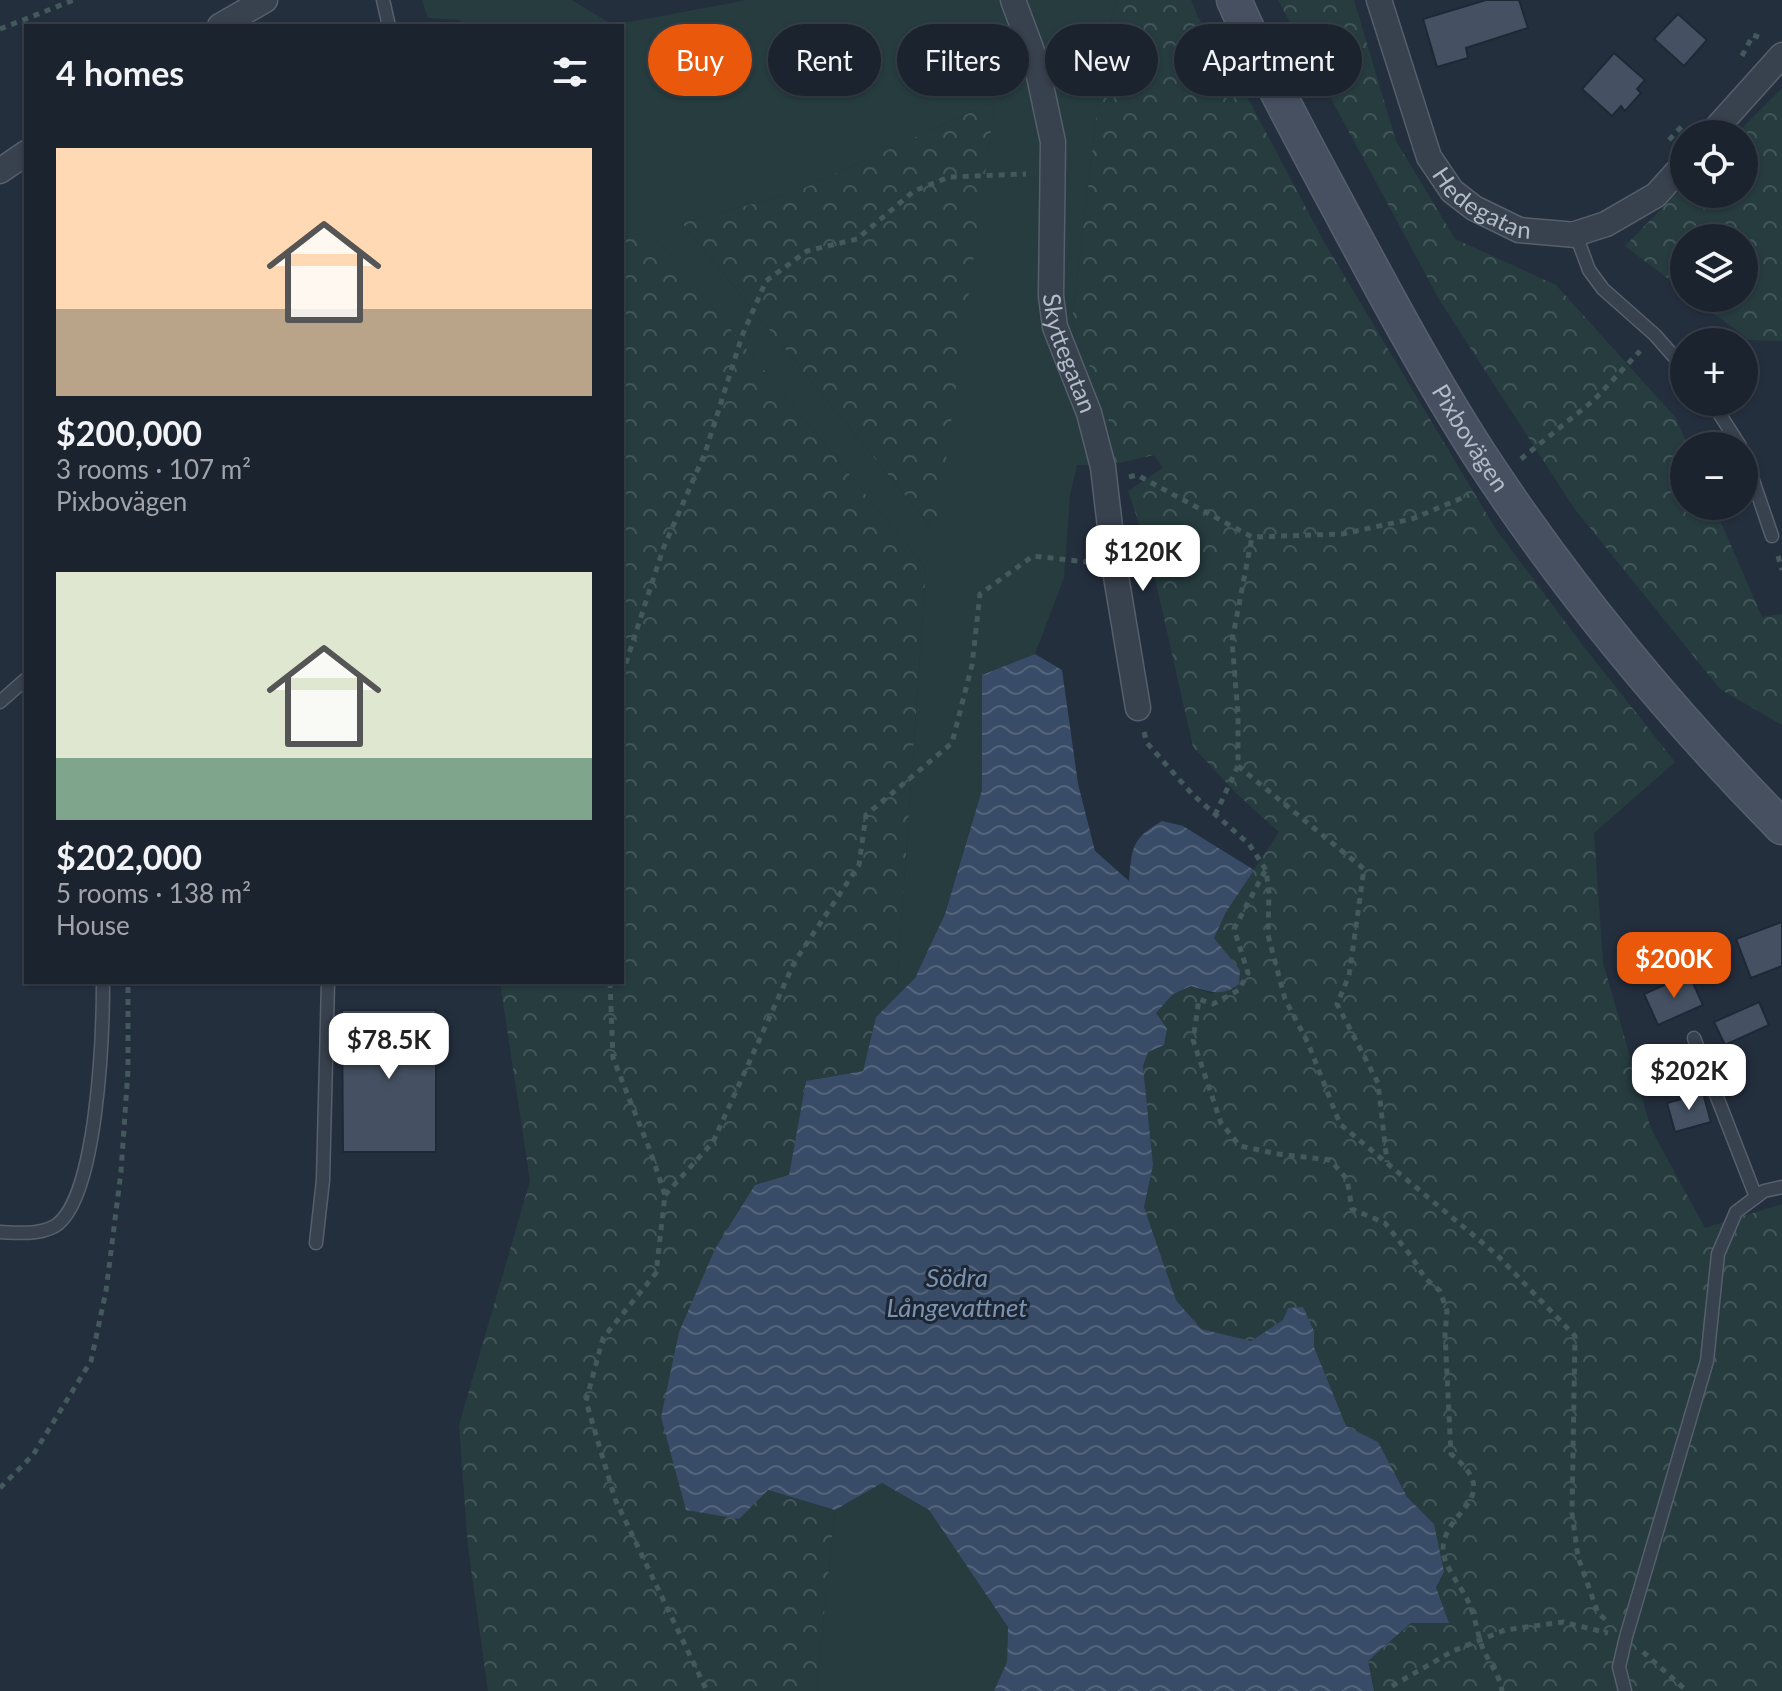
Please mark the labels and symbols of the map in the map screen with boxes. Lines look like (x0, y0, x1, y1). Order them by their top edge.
street label: Hedegatan (1427, 161, 1532, 244)
street label: Skyttegatan (1038, 292, 1103, 417)
street label: Pixbovägen (1427, 379, 1516, 497)
pin: $120K (1087, 525, 1199, 593)
pin: $200K (1618, 932, 1730, 1000)
pin: $78.5K (324, 1013, 454, 1081)
pin: $202K (1633, 1044, 1745, 1112)
water label: Södra Långevattnet (886, 1261, 1028, 1323)

